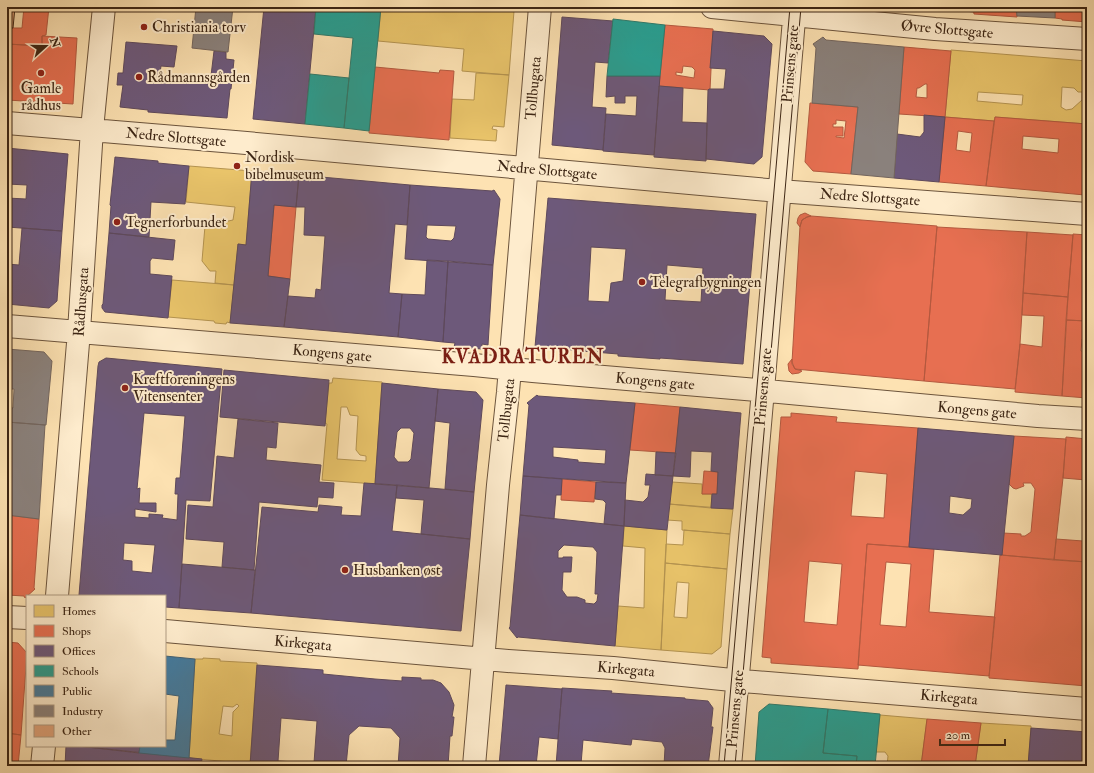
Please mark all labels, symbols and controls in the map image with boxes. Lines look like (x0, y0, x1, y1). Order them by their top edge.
street label: Øvre Slottsgate (900, 16, 994, 43)
place label: Christiania torv (152, 18, 246, 37)
marker: Christiania torv (139, 22, 149, 32)
street label: Prinsens gate (778, 24, 803, 104)
north arrow (26, 26, 66, 66)
text: N (47, 35, 63, 51)
street label: Tollbugata (521, 55, 546, 121)
marker: Gamle rådhus (36, 68, 46, 78)
place label: Rådmannsgården (147, 68, 250, 87)
marker: Rådmannsgården (134, 72, 144, 82)
place label: Gamle rådhus (21, 79, 61, 115)
street label: Nedre Slottsgate (125, 124, 227, 151)
place label: Nordisk bibelmuseum (245, 148, 324, 184)
street label: Nedre Slottsgate (496, 157, 598, 184)
marker: Nordisk bibelmuseum (232, 161, 242, 171)
street label: Nedre Slottsgate (819, 185, 921, 210)
place label: Tegnerforbundet (125, 213, 226, 232)
marker: Tegnerforbundet (112, 217, 122, 227)
street label: Rådhusgata (70, 266, 93, 337)
place label: Telegrafbygningen (650, 273, 762, 292)
marker: Telegrafbygningen (637, 277, 647, 287)
street label: Kongens gate (291, 341, 372, 366)
district label: KVADRATUREN (441, 345, 605, 369)
street label: Prinsens gate (751, 347, 776, 427)
street label: Kongens gate (614, 369, 695, 394)
place label: Kreftforeningens Vitensenter (133, 370, 235, 406)
street label: Tollbugata (494, 377, 519, 443)
marker: Kreftforeningens Vitensenter (120, 383, 130, 393)
street label: Kongens gate (936, 398, 1017, 423)
place label: Husbanken øst (353, 561, 441, 580)
marker: Husbanken øst (340, 565, 350, 575)
legend (26, 595, 166, 747)
text: Homes (62, 604, 96, 619)
text: Shops (62, 624, 91, 639)
street label: Kirkegata (273, 632, 333, 656)
text: Offices (62, 644, 95, 659)
street label: Kirkegata (596, 658, 656, 682)
text: Schools (62, 664, 99, 679)
street label: Prinsens gate (723, 669, 748, 749)
text: Public (62, 684, 92, 699)
street label: Kirkegata (919, 686, 979, 710)
text: Industry (62, 704, 104, 719)
scale bar (940, 721, 1005, 747)
text: Other (62, 724, 92, 739)
text: 20 m (946, 728, 971, 743)

